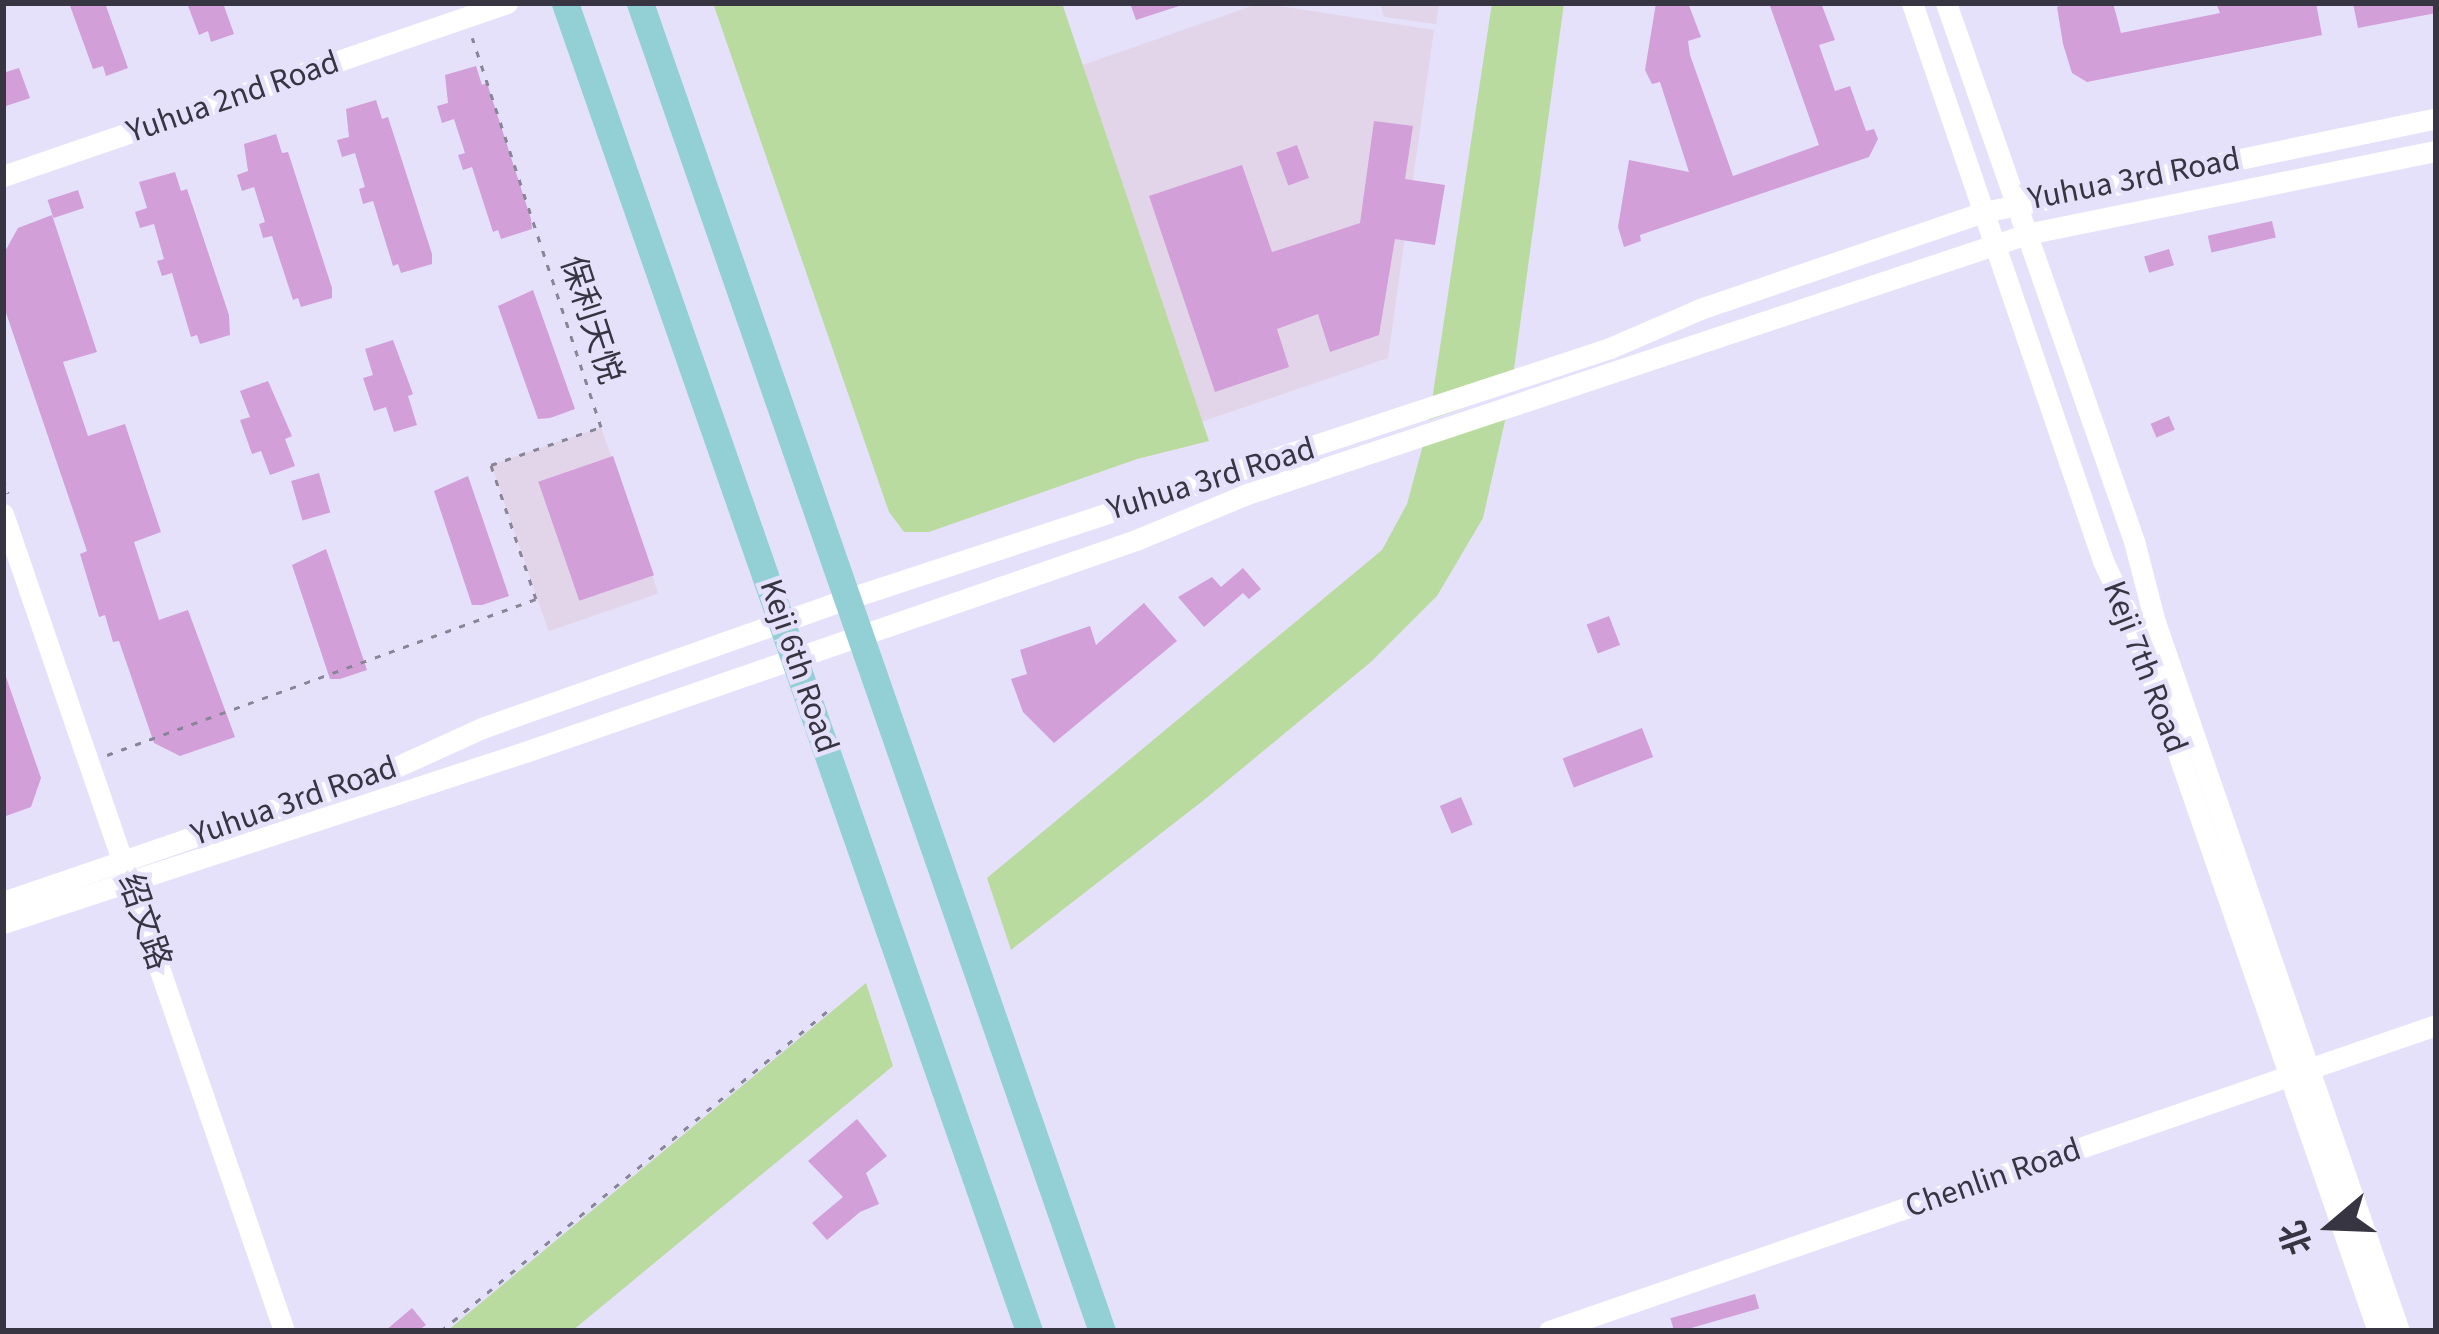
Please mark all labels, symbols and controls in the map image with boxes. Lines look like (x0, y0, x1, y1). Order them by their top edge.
street label: Yuhua 2nd Road (122, 42, 344, 152)
street label: Yuhua 3rd Road (2025, 139, 2243, 219)
street label: 保利天悦 (552, 251, 630, 389)
street label: Yuhua 3rd Road (1102, 429, 1320, 529)
street label: Keji 6th Road (751, 574, 847, 758)
street label: Keji 7th Road (2094, 575, 2196, 759)
street label: Yuhua 3rd Road (186, 747, 402, 855)
street label: 绍文路 (109, 869, 179, 975)
street label: Chenlin Road (1900, 1129, 2086, 1227)
north arrow (2271, 1166, 2391, 1286)
text: 北 (2269, 1215, 2324, 1261)

